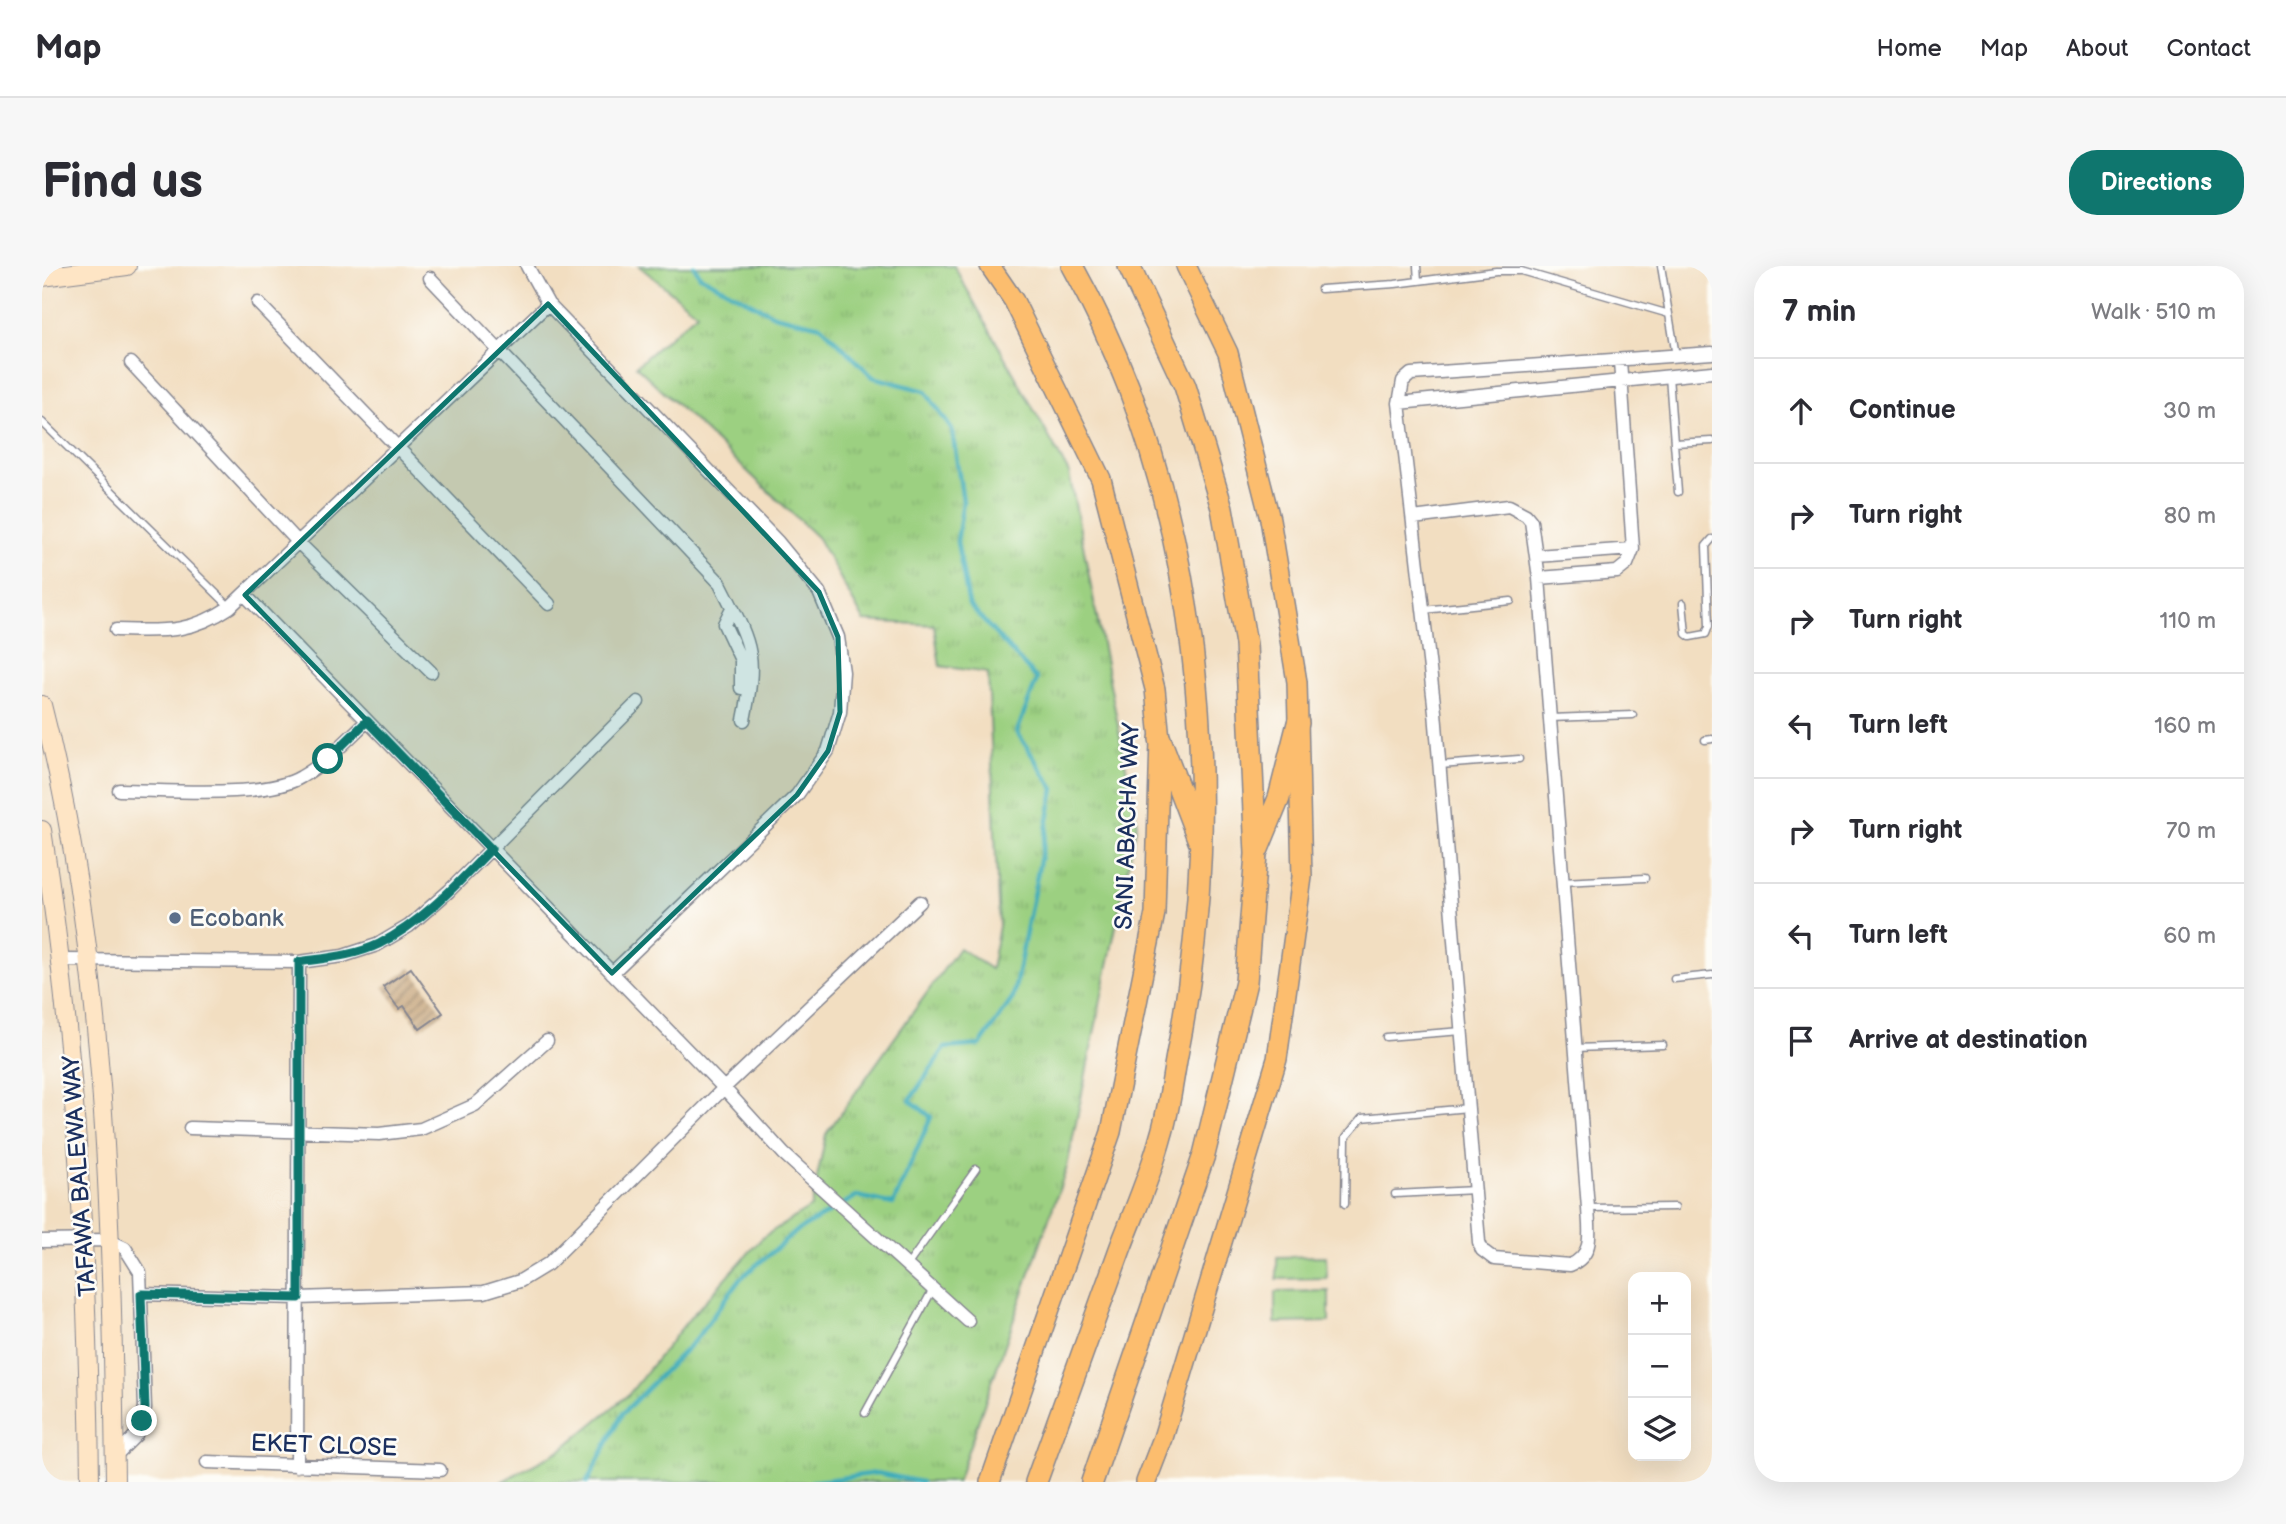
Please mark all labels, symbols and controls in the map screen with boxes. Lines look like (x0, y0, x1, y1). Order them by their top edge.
text: Map (35, 28, 101, 68)
text: Home (1877, 34, 1942, 63)
text: Map (1980, 34, 2028, 63)
text: About (2066, 34, 2128, 63)
text: Contact (2166, 34, 2251, 63)
button: Directions (2069, 150, 2244, 215)
text: Find us (42, 153, 203, 212)
text: 7 min (1782, 294, 1856, 330)
text: Walk · 510 m (2091, 298, 2216, 326)
icon: ahead (1782, 392, 1820, 430)
text: Continue (1849, 395, 1956, 426)
text: 30 m (2163, 397, 2216, 425)
icon: right (1782, 497, 1820, 535)
text: Turn right (1849, 500, 1962, 531)
text: 80 m (2164, 502, 2216, 530)
icon: right (1782, 602, 1820, 640)
text: Turn right (1849, 605, 1962, 636)
text: 110 m (2159, 607, 2216, 635)
icon: left (1782, 707, 1820, 745)
text: Turn left (1849, 710, 1948, 741)
text: 160 m (2154, 712, 2216, 740)
street label: SANI ABACHA WAY (1109, 721, 1146, 930)
route start (312, 743, 343, 774)
icon: right (1782, 812, 1820, 850)
text: Turn right (1849, 815, 1962, 846)
text: 70 m (2166, 817, 2216, 845)
place label: Ecobank (189, 904, 284, 933)
marker: Ecobank (167, 910, 183, 926)
icon: left (1782, 917, 1820, 955)
text: Turn left (1849, 920, 1948, 951)
text: 60 m (2163, 922, 2216, 950)
icon: arrive (1782, 1022, 1820, 1060)
text: Arrive at destination (1849, 1025, 2088, 1056)
street label: TAFAWA BALEWA WAY (57, 1053, 102, 1297)
map controls (1628, 1272, 1691, 1461)
button: + (1628, 1272, 1691, 1335)
button: − (1628, 1335, 1691, 1398)
button: layers (1628, 1398, 1691, 1461)
route end (126, 1405, 157, 1436)
street label: EKET CLOSE (250, 1428, 398, 1463)

